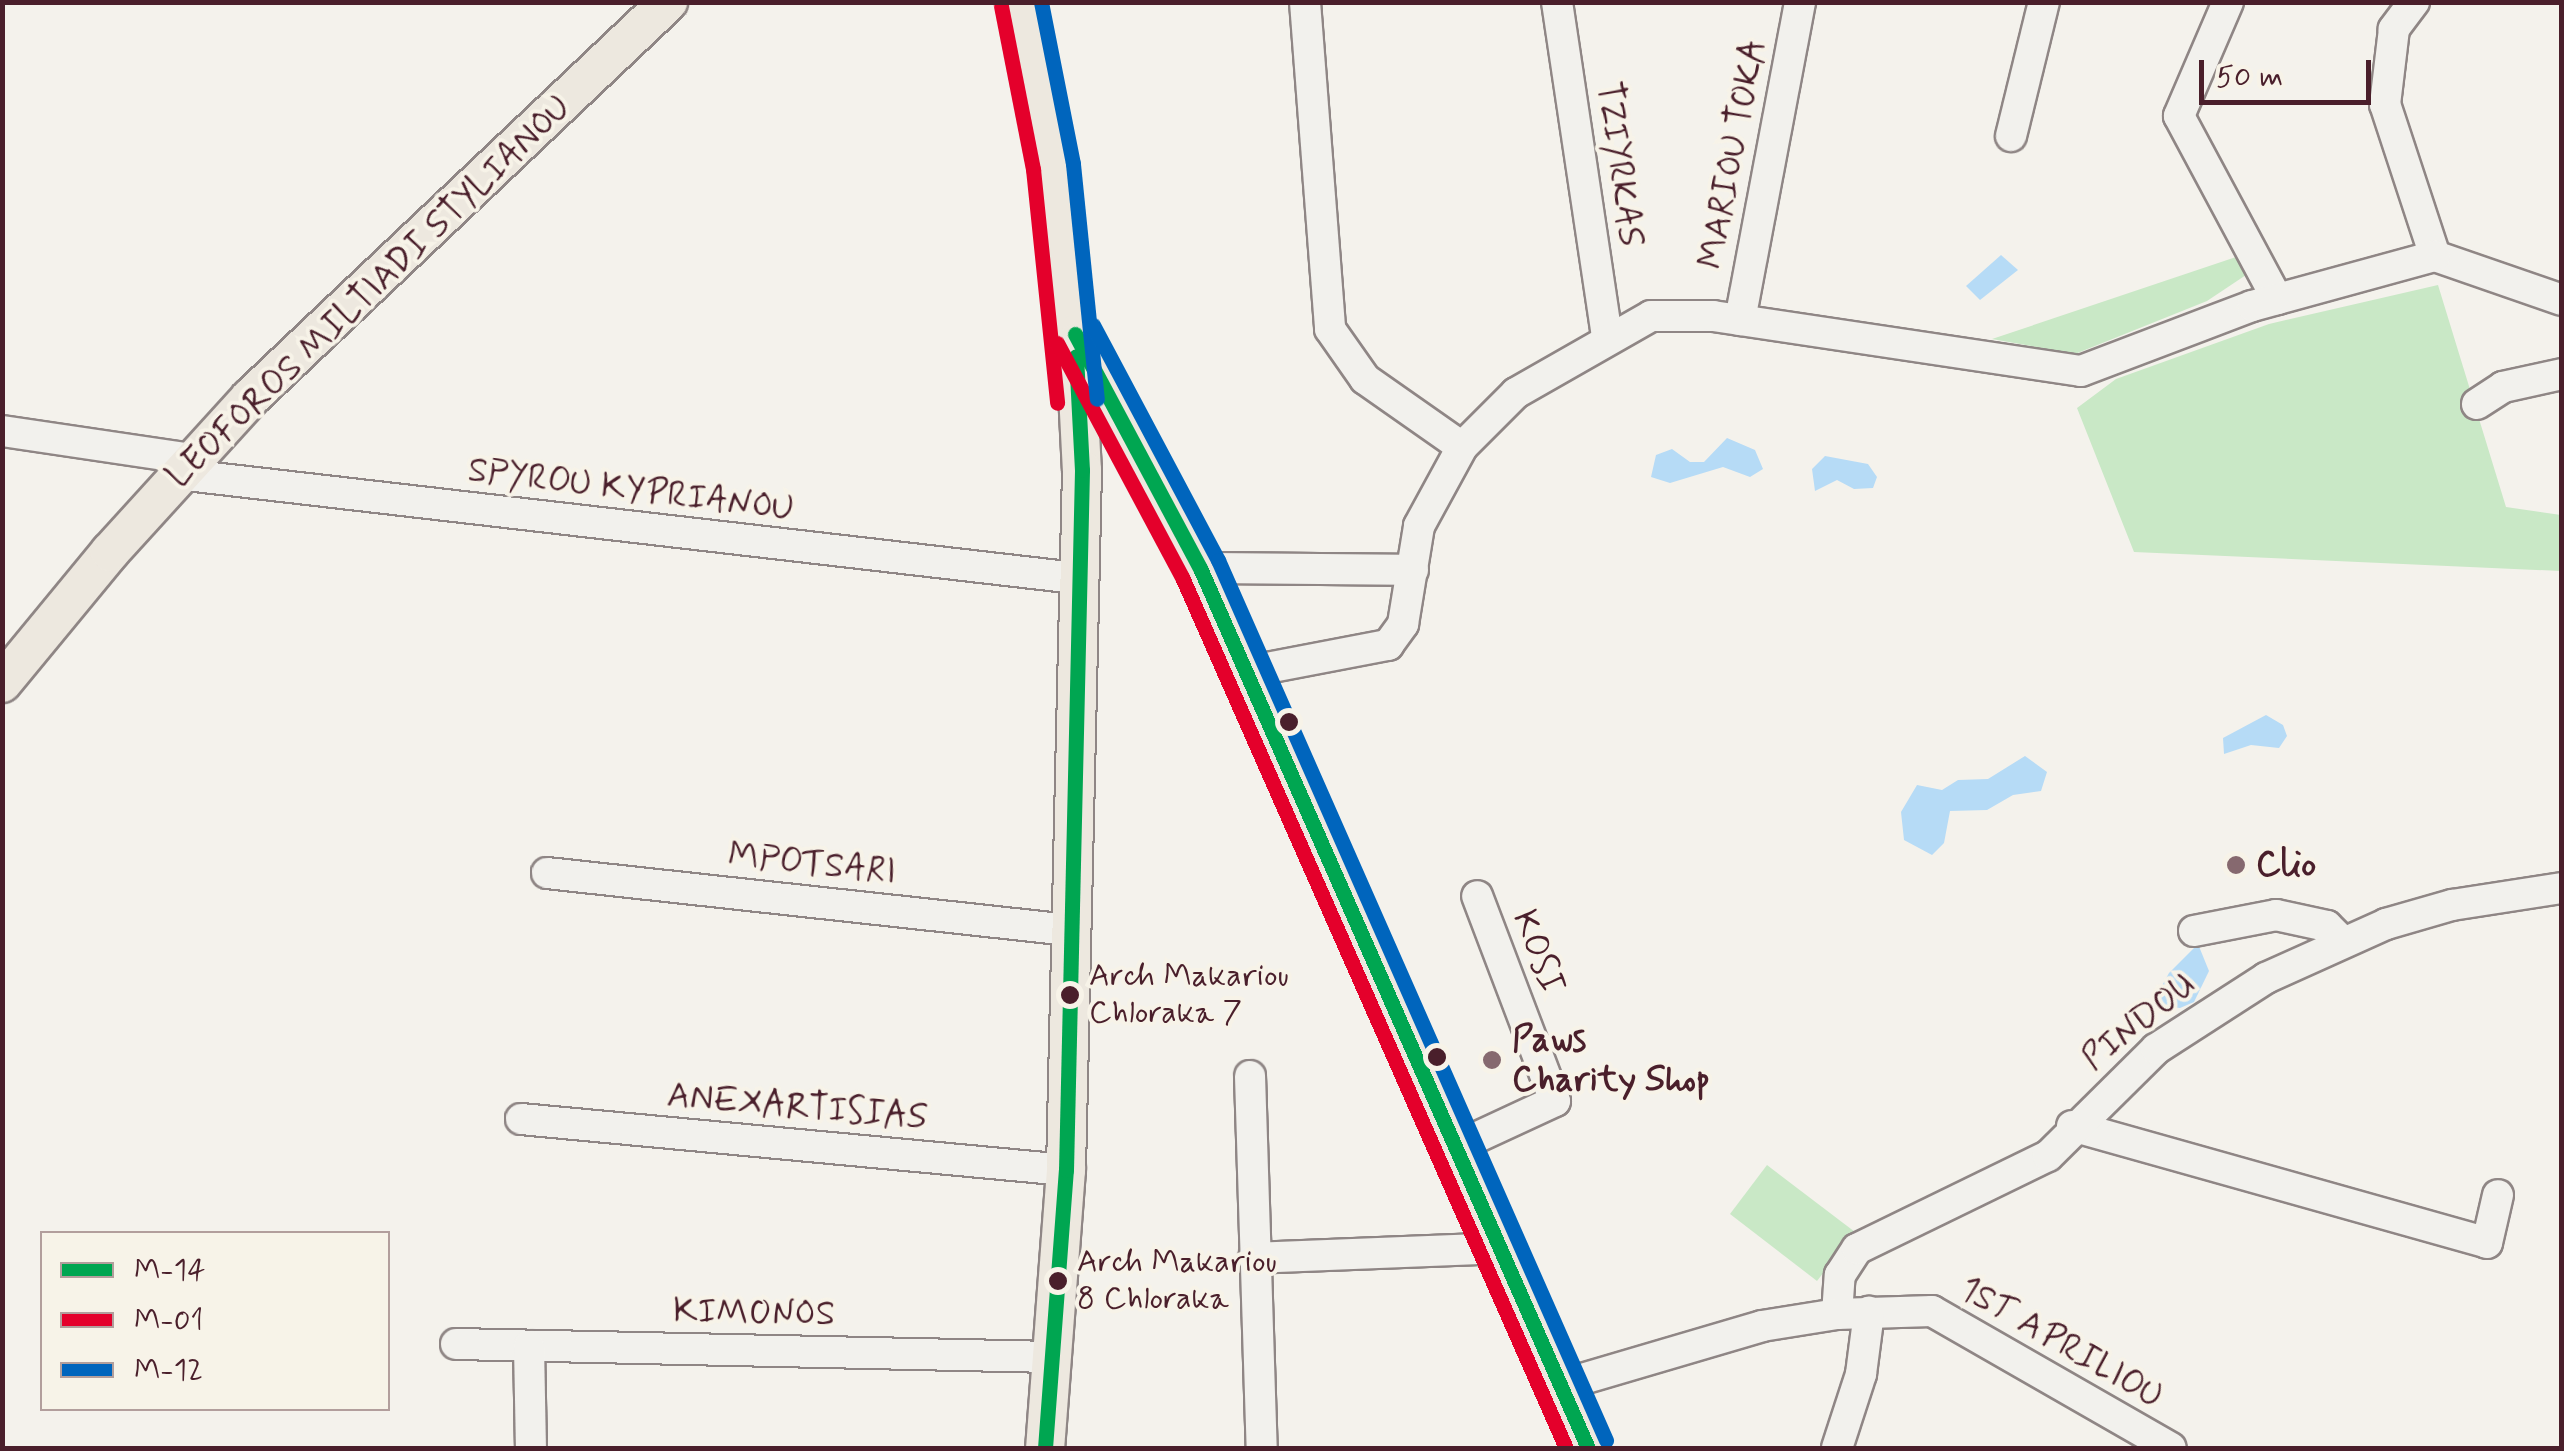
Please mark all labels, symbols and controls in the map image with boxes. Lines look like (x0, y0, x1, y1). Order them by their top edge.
street label: MARIOU TOKA (1690, 36, 1776, 272)
scale bar (2204, 40, 2376, 102)
text: 50 m (2216, 58, 2283, 97)
street label: TZIYRKAS (1587, 79, 1651, 249)
street label: LEOFOROS MILTIADI STYLIANOU (155, 84, 583, 500)
street label: SPYROU KYPRIANOU (466, 449, 796, 531)
unlabelled marker (1279, 712, 1299, 732)
street label: MPOTSARI (726, 834, 898, 894)
place label: Clio (2256, 844, 2316, 886)
marker: Clio (2225, 854, 2247, 876)
street label: KOSI (1503, 904, 1573, 1000)
place label: Arch Makariou Chloraka 7 (1089, 958, 1289, 1033)
street label: PINDOU (2074, 964, 2204, 1080)
marker: Arch Makariou Chloraka 7 (1060, 985, 1080, 1005)
place label: Paws Charity Shop (1512, 1019, 1710, 1101)
unlabelled marker (1427, 1047, 1447, 1067)
marker: Paws Charity Shop (1481, 1049, 1503, 1071)
street label: ANEXARTISIAS (665, 1075, 929, 1139)
legend (40, 1231, 390, 1411)
place label: Arch Makariou 8 Chloraka (1077, 1244, 1277, 1319)
text: M-14 (134, 1251, 205, 1290)
street label: 1ST APRILIOU (1952, 1268, 2170, 1418)
marker: Arch Makariou 8 Chloraka (1048, 1271, 1068, 1291)
street label: KIMONOS (673, 1291, 835, 1335)
text: M-01 (134, 1301, 203, 1340)
text: M-12 (134, 1351, 203, 1390)

